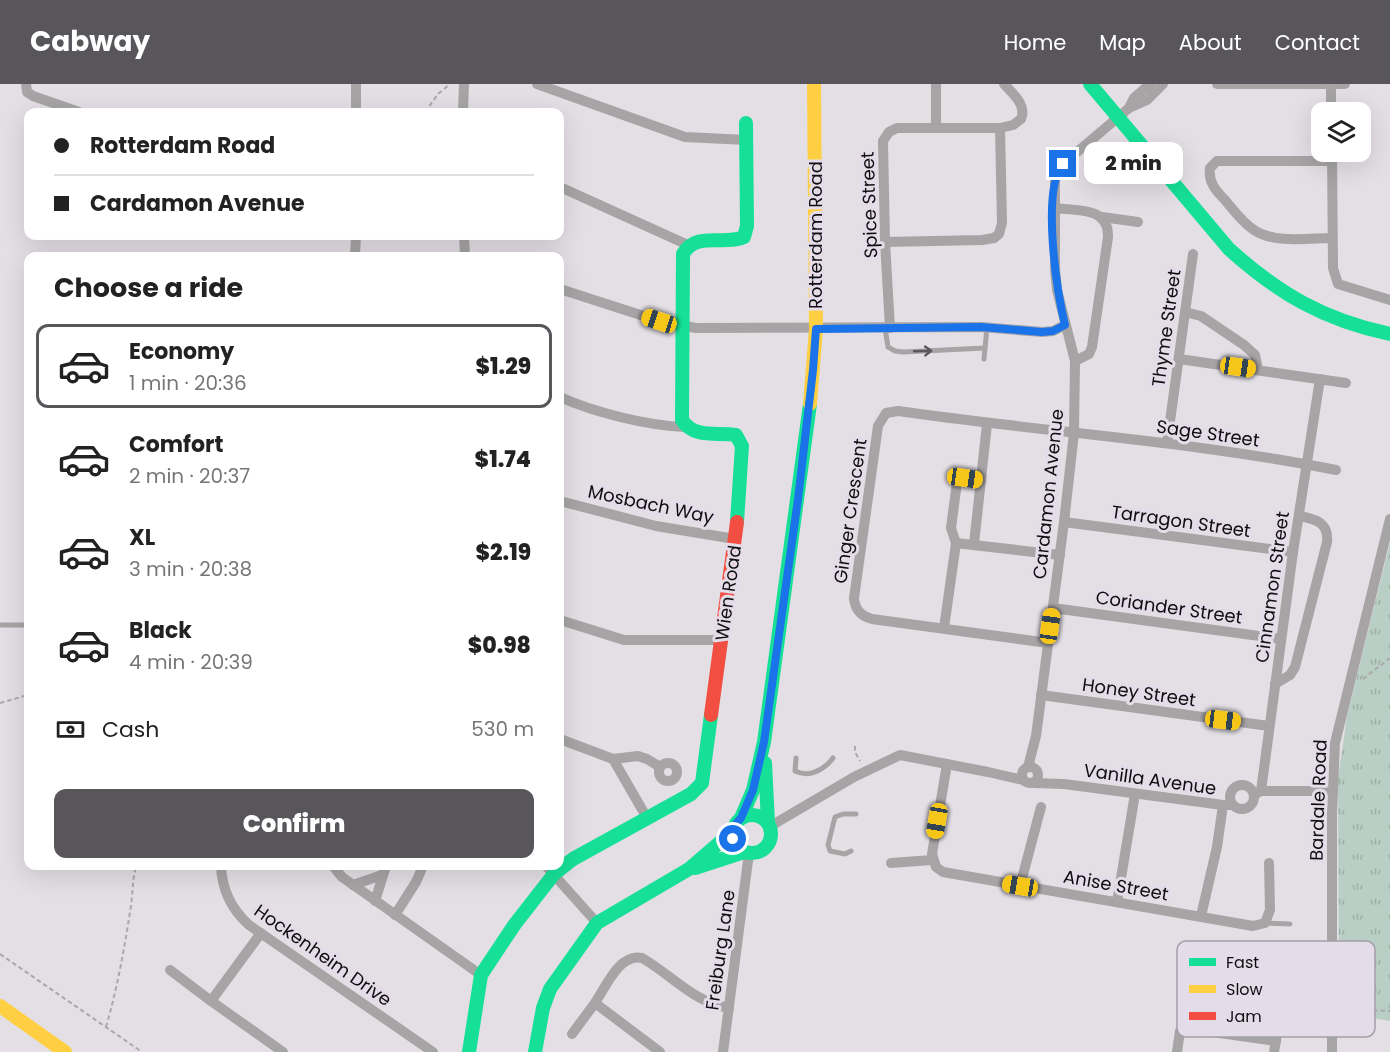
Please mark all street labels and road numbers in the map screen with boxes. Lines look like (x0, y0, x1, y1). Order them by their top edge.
street label: Spice Street (855, 151, 883, 259)
street label: Rotterdam Road (803, 161, 828, 309)
street label: Thyme Street (1145, 268, 1187, 388)
street label: Cardamon Avenue (1027, 408, 1069, 580)
street label: Sage Street (1155, 413, 1261, 453)
street label: Ginger Crescent (827, 437, 873, 585)
street label: Mosbach Way (586, 478, 716, 530)
street label: Tarragon Street (1110, 499, 1252, 543)
street label: Cinnamon Street (1249, 510, 1295, 664)
street label: Wien Road (709, 544, 747, 642)
street label: Coriander Street (1094, 584, 1244, 630)
street label: Honey Street (1081, 672, 1197, 712)
street label: Bardale Road (1303, 739, 1333, 861)
street label: Vanilla Avenue (1082, 757, 1218, 801)
street label: Anise Street (1062, 863, 1170, 907)
street label: Freiburg Lane (699, 888, 741, 1012)
street label: Hockenheim Drive (249, 898, 397, 1012)

